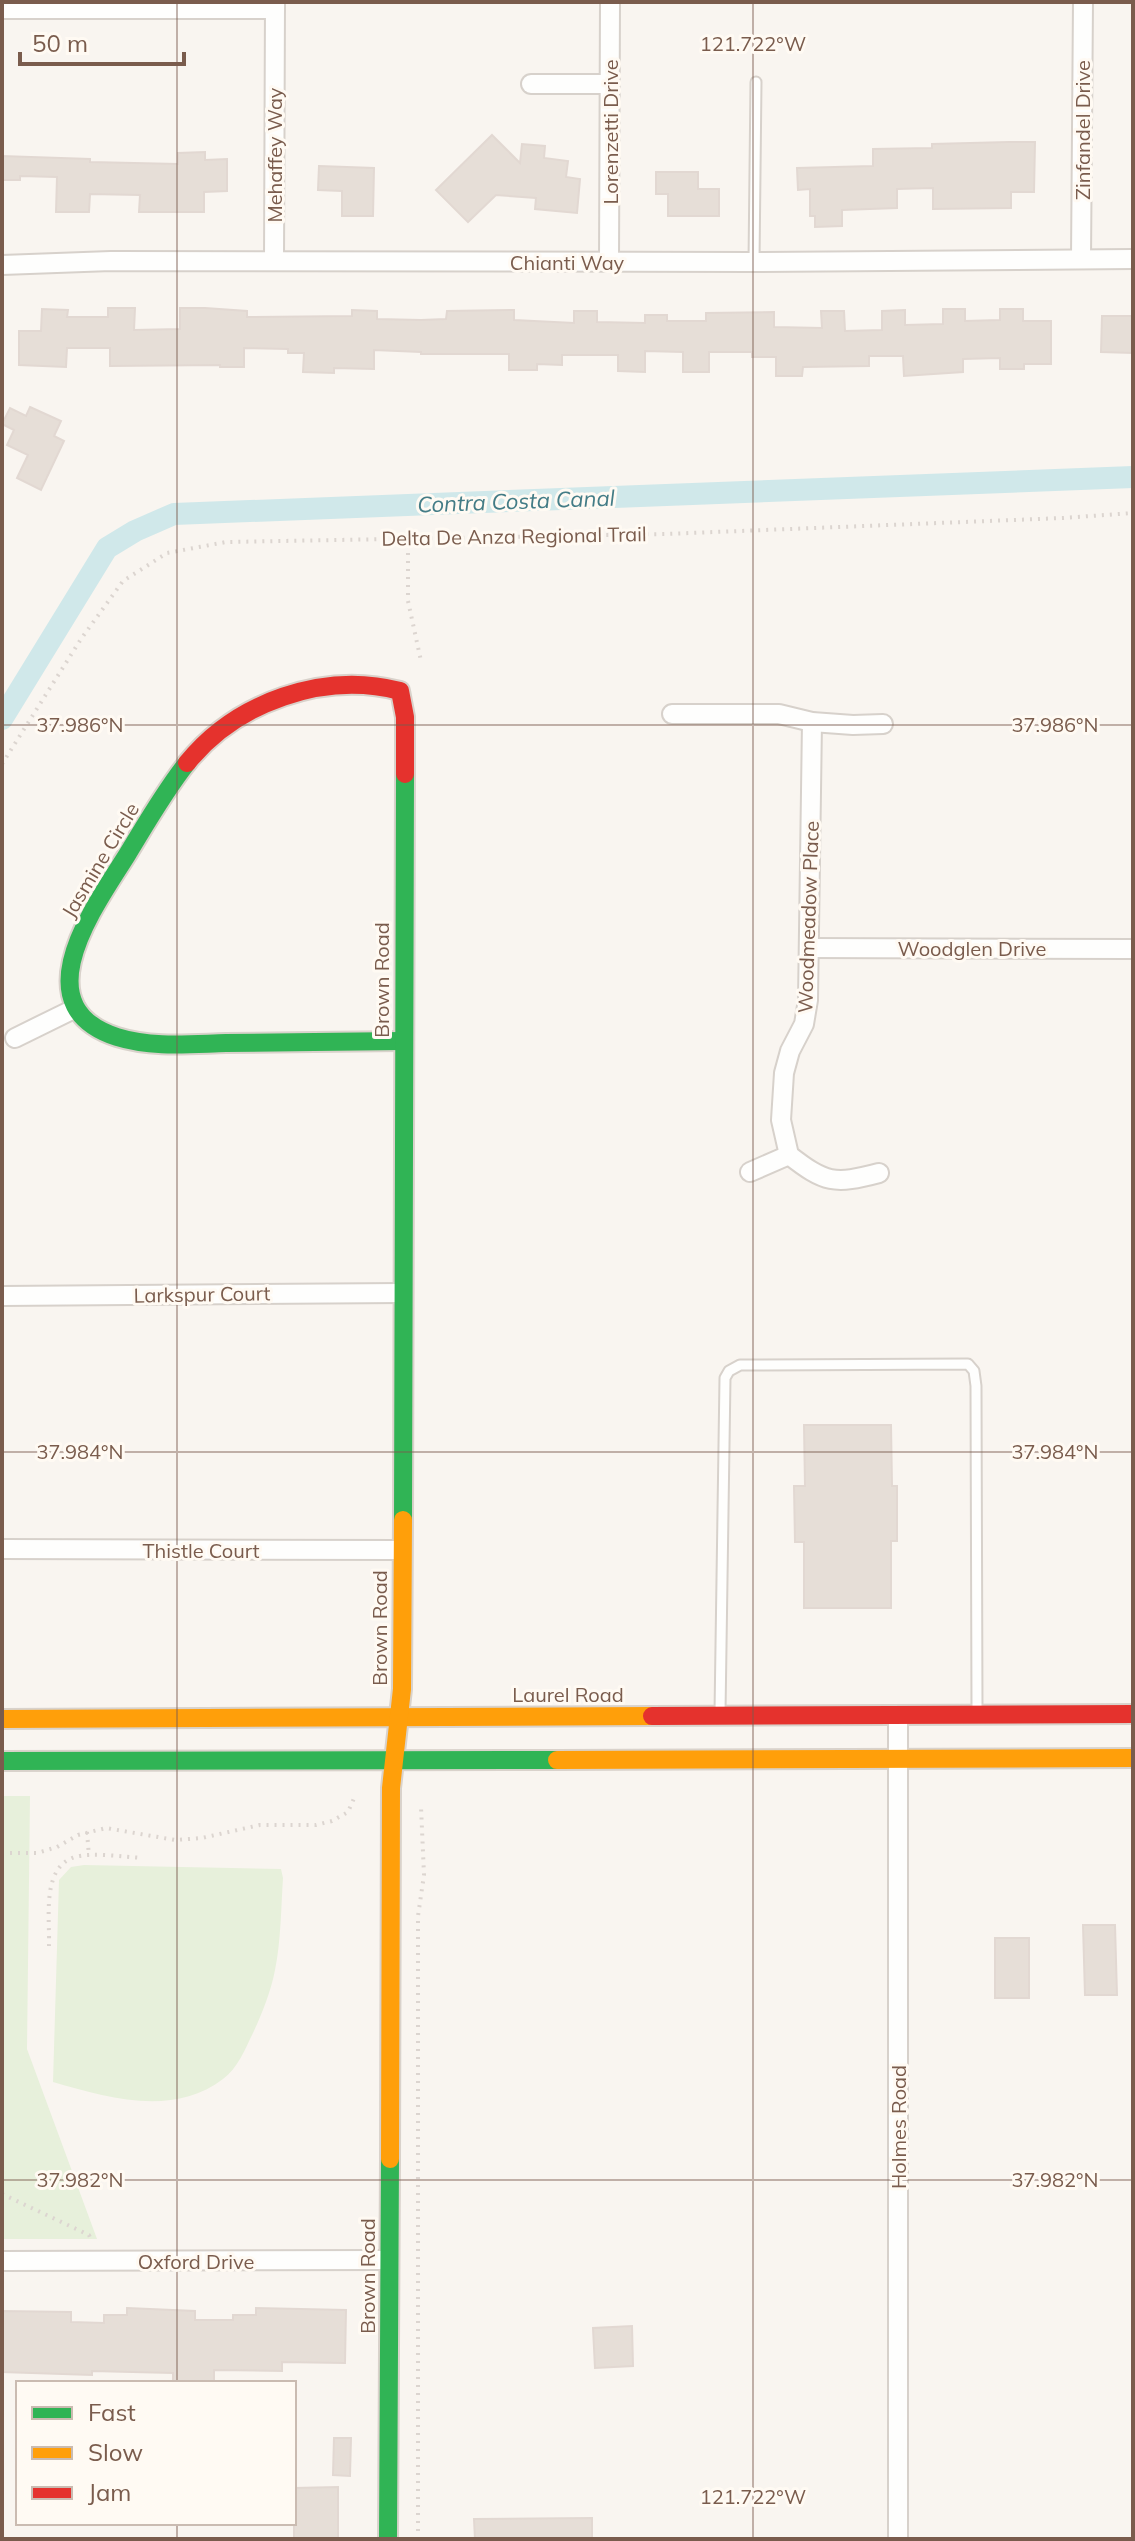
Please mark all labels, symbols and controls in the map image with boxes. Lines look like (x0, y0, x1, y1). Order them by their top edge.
scale bar (20, 16, 184, 66)
text: 50 m (32, 28, 88, 58)
text: 121.722°W (700, 31, 806, 56)
street label: Lorenzetti Drive (598, 59, 623, 205)
street label: Zinfandel Drive (1070, 60, 1095, 200)
street label: Mehaffey Way (262, 87, 287, 222)
street label: Chianti Way (510, 250, 625, 275)
water label: Contra Costa Canal (417, 484, 616, 518)
street label: Delta De Anza Regional Trail (381, 521, 647, 551)
text: 37.986°N (37, 712, 123, 737)
text: 37.986°N (1012, 712, 1098, 737)
street label: Jasmine Circle (56, 798, 144, 922)
street label: Woodmeadow Place (792, 820, 824, 1014)
street label: Brown Road (369, 922, 394, 1038)
street label: Woodglen Drive (898, 936, 1046, 961)
street label: Larkspur Court (133, 1280, 271, 1308)
text: 37.984°N (37, 1439, 123, 1464)
text: 37.984°N (1012, 1439, 1098, 1464)
street label: Thistle Court (143, 1538, 259, 1563)
street label: Brown Road (367, 1570, 392, 1686)
street label: Laurel Road (512, 1682, 624, 1707)
street label: Holmes Road (886, 2065, 911, 2189)
text: 37.982°N (37, 2167, 123, 2192)
text: 37.982°N (1012, 2167, 1098, 2192)
street label: Brown Road (355, 2218, 380, 2334)
street label: Oxford Drive (138, 2249, 254, 2274)
legend (16, 2381, 296, 2525)
text: Fast (88, 2397, 136, 2427)
text: Slow (88, 2437, 143, 2467)
text: Jam (88, 2477, 131, 2507)
text: 121.722°W (700, 2484, 806, 2509)

